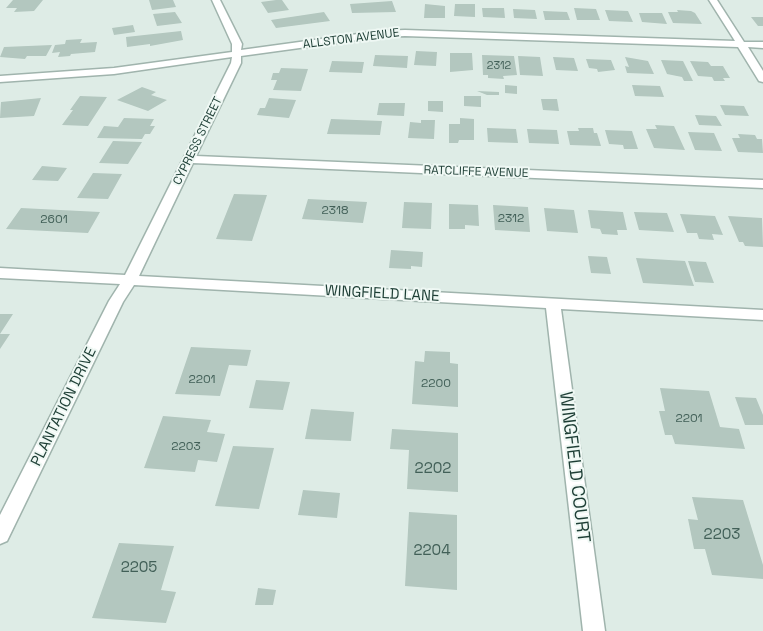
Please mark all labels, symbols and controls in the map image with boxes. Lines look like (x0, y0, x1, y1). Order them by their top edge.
street label: ALLSTON AVENUE (302, 26, 400, 52)
house number: 2312 (487, 59, 511, 73)
street label: CYPRESS STREET (170, 95, 226, 187)
street label: RATCLIFFE AVENUE (423, 163, 529, 181)
house number: 2318 (322, 204, 348, 218)
house number: 2312 (498, 212, 524, 226)
house number: 2601 (40, 213, 68, 227)
street label: WINGFIELD LANE (324, 282, 440, 306)
street label: PLANTATION DRIVE (27, 345, 101, 469)
house number: 2201 (188, 373, 216, 387)
house number: 2200 (421, 377, 451, 391)
street label: WINGFIELD COURT (554, 390, 594, 544)
house number: 2201 (675, 412, 703, 426)
house number: 2203 (171, 440, 201, 454)
house number: 2202 (415, 460, 451, 478)
house number: 2203 (704, 526, 740, 544)
house number: 2204 (413, 542, 451, 560)
house number: 2205 (121, 559, 157, 577)

